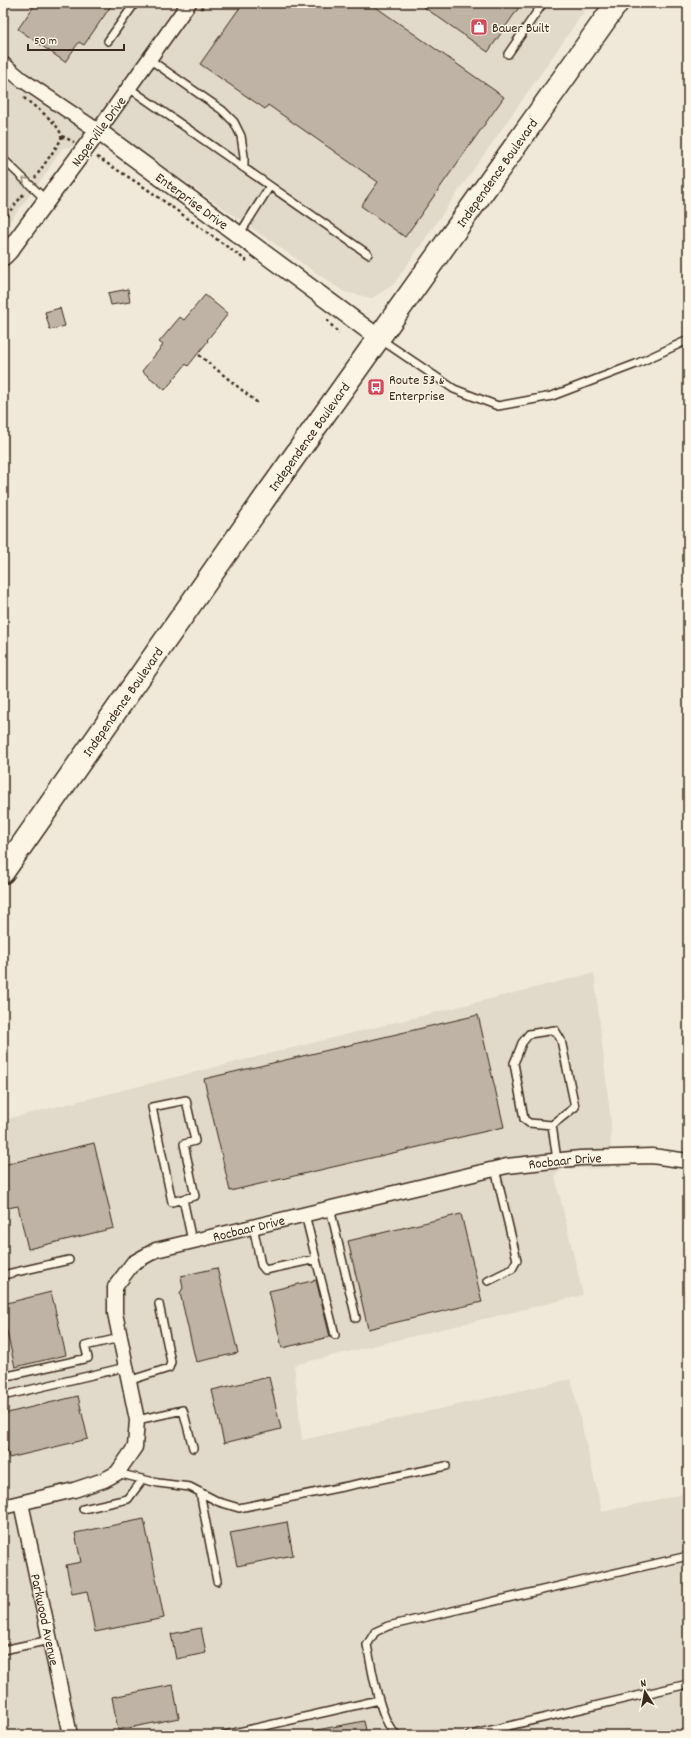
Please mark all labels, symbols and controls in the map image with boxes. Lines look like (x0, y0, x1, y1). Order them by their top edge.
shop icon: Bauer Built (469, 17, 489, 37)
place label: Bauer Built (492, 19, 550, 39)
scale bar (28, 26, 124, 52)
text: 50 m (34, 33, 57, 50)
street label: Naperville Drive (67, 93, 132, 172)
street label: Independence Boulevard (452, 115, 544, 232)
street label: Enterprise Drive (151, 169, 232, 236)
one-way arrow (22, 177, 30, 185)
place label: Route 53 & Enterprise (389, 371, 445, 407)
bus stop icon: Route 53 & Enterprise (366, 377, 386, 397)
street label: Independence Boulevard (265, 379, 356, 496)
street label: Independence Boulevard (79, 644, 169, 762)
street label: Rocbaar Drive (528, 1149, 602, 1176)
street label: Rocbaar Drive (211, 1212, 287, 1248)
street label: Parkwood Avenue (24, 1572, 63, 1668)
north arrow (625, 1672, 665, 1712)
text: N (639, 1676, 648, 1693)

